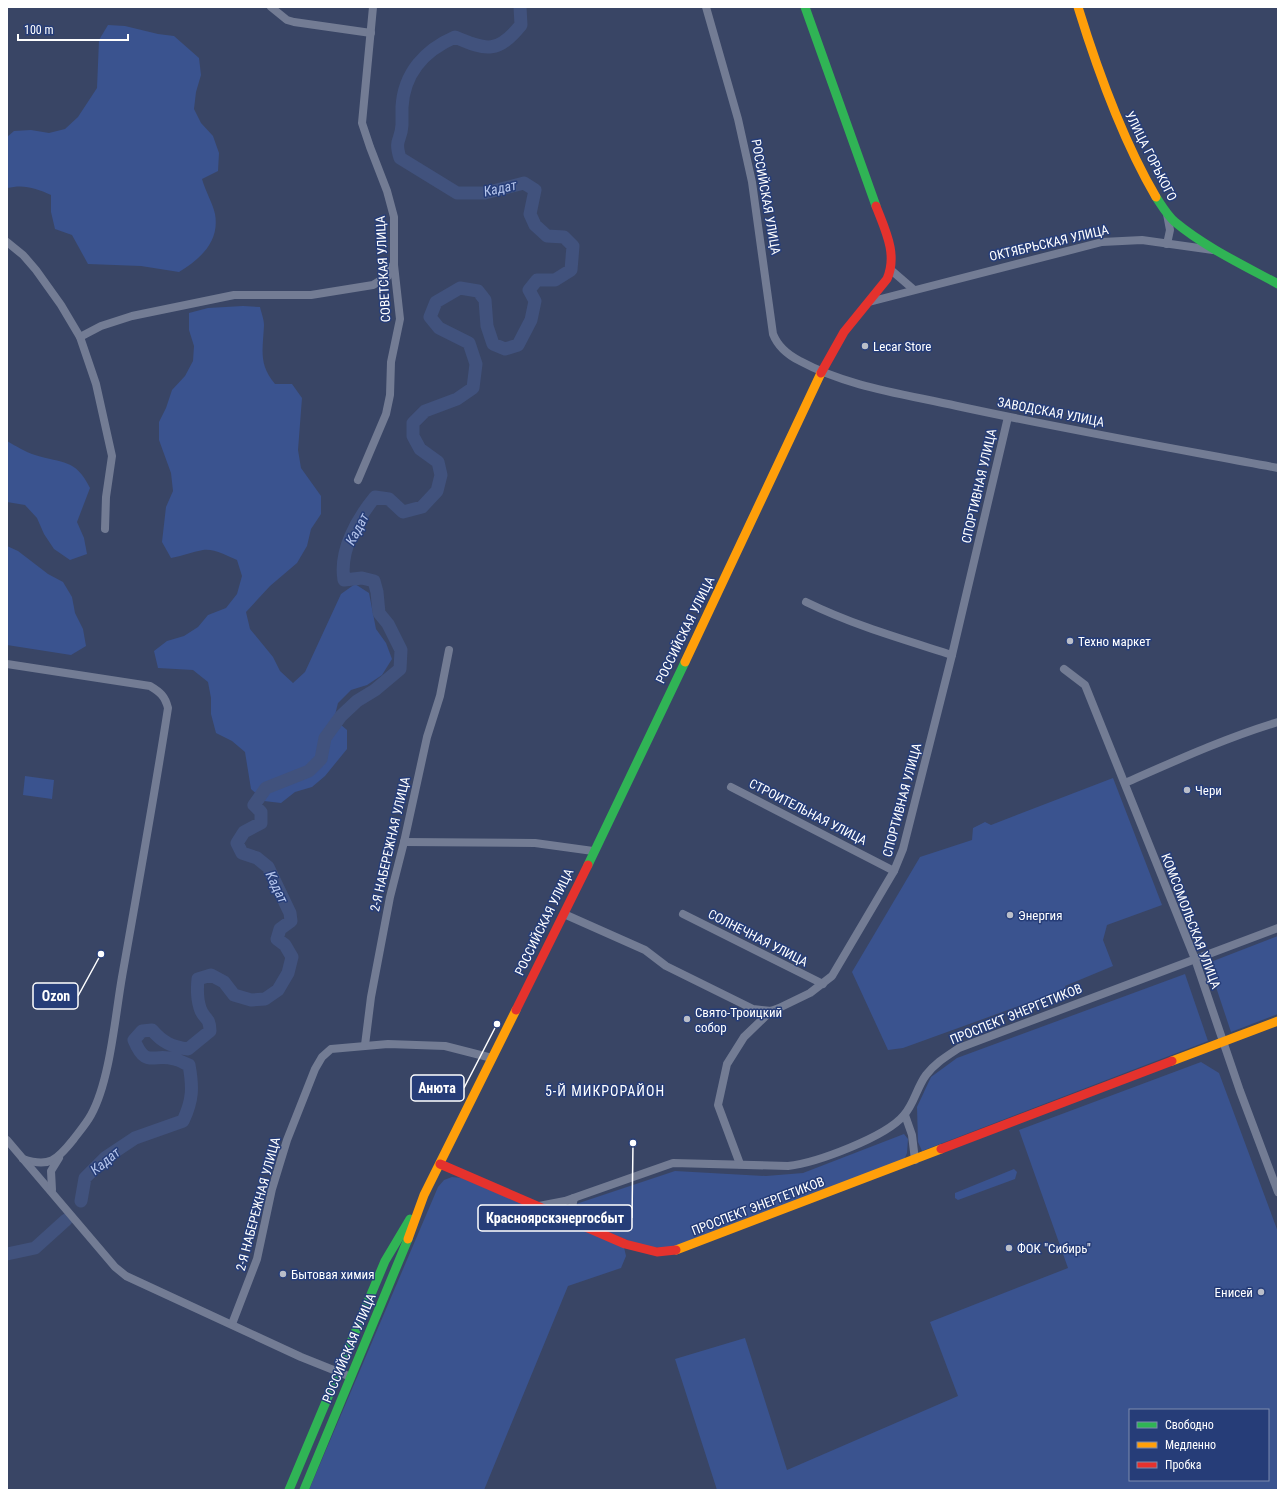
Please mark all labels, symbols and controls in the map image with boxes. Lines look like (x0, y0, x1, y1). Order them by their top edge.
scale bar (18, 16, 128, 42)
text: 100 m (24, 23, 54, 37)
street label: УЛИЦА ГОРЬКОГО (1122, 109, 1180, 203)
street label: РОССИЙСКАЯ УЛИЦА (748, 138, 784, 256)
water label: Кадат (482, 177, 518, 199)
street label: СОВЕТСКАЯ УЛИЦА (373, 215, 393, 323)
street label: ОКТЯБРЬСКАЯ УЛИЦА (988, 222, 1111, 264)
place label: Lecar Store (873, 339, 931, 354)
marker: Lecar Store (860, 341, 870, 351)
street label: ЗАВОДСКАЯ УЛИЦА (996, 394, 1106, 430)
street label: СПОРТИВНАЯ УЛИЦА (959, 427, 1000, 545)
water label: Кадат (342, 510, 372, 548)
street label: РОССИЙСКАЯ УЛИЦА (653, 574, 718, 686)
place label: Техно маркет (1078, 634, 1151, 649)
marker: Техно маркет (1065, 636, 1075, 646)
street label: СПОРТИВНАЯ УЛИЦА (880, 741, 925, 859)
street label: 2-Я НАБЕРЕЖНАЯ УЛИЦА (367, 775, 413, 913)
street label: СТРОИТЕЛЬНАЯ УЛИЦА (747, 776, 870, 848)
place label: Чери (1195, 783, 1222, 798)
marker: Чери (1182, 785, 1192, 795)
street label: КОМСОМОЛЬСКАЯ УЛИЦА (1158, 851, 1224, 991)
street label: РОССИЙСКАЯ УЛИЦА (512, 866, 577, 978)
water label: Кадат (262, 868, 292, 906)
street label: СОЛНЕЧНАЯ УЛИЦА (706, 906, 811, 970)
place label: Энергия (1018, 908, 1063, 923)
marker: Энергия (1005, 910, 1015, 920)
street label: ПРОСПЕКТ ЭНЕРГЕТИКОВ (948, 981, 1084, 1047)
callout: Ozon (33, 983, 78, 1009)
text: Ozon (42, 988, 70, 1004)
place label: Свято-Троицкий собор (695, 1005, 782, 1035)
marker: Свято-Троицкий собор (682, 1014, 692, 1024)
callout: Анюта (411, 1075, 464, 1101)
text: Анюта (418, 1080, 456, 1096)
district label: 5-Й МИКРОРАЙОН (545, 1083, 665, 1099)
street label: 2-Я НАБЕРЕЖНАЯ УЛИЦА (233, 1135, 283, 1273)
water label: Кадат (87, 1144, 123, 1178)
street label: ПРОСПЕКТ ЭНЕРГЕТИКОВ (690, 1174, 826, 1238)
callout: Красноярскэнергосбыт (478, 1205, 632, 1231)
text: Красноярскэнергосбыт (486, 1210, 625, 1226)
place label: ФОК "Сибирь" (1017, 1241, 1091, 1256)
marker: ФОК "Сибирь" (1004, 1243, 1014, 1253)
place label: Бытовая химия (291, 1267, 374, 1282)
marker: Бытовая химия (278, 1269, 288, 1279)
place label: Енисей (1215, 1285, 1253, 1300)
marker: Енисей (1256, 1287, 1266, 1297)
street label: РОССИЙСКАЯ УЛИЦА (319, 1291, 379, 1405)
legend (1129, 1409, 1269, 1481)
text: Свободно (1165, 1418, 1214, 1432)
text: Медленно (1165, 1438, 1216, 1452)
text: Пробка (1165, 1458, 1202, 1472)

